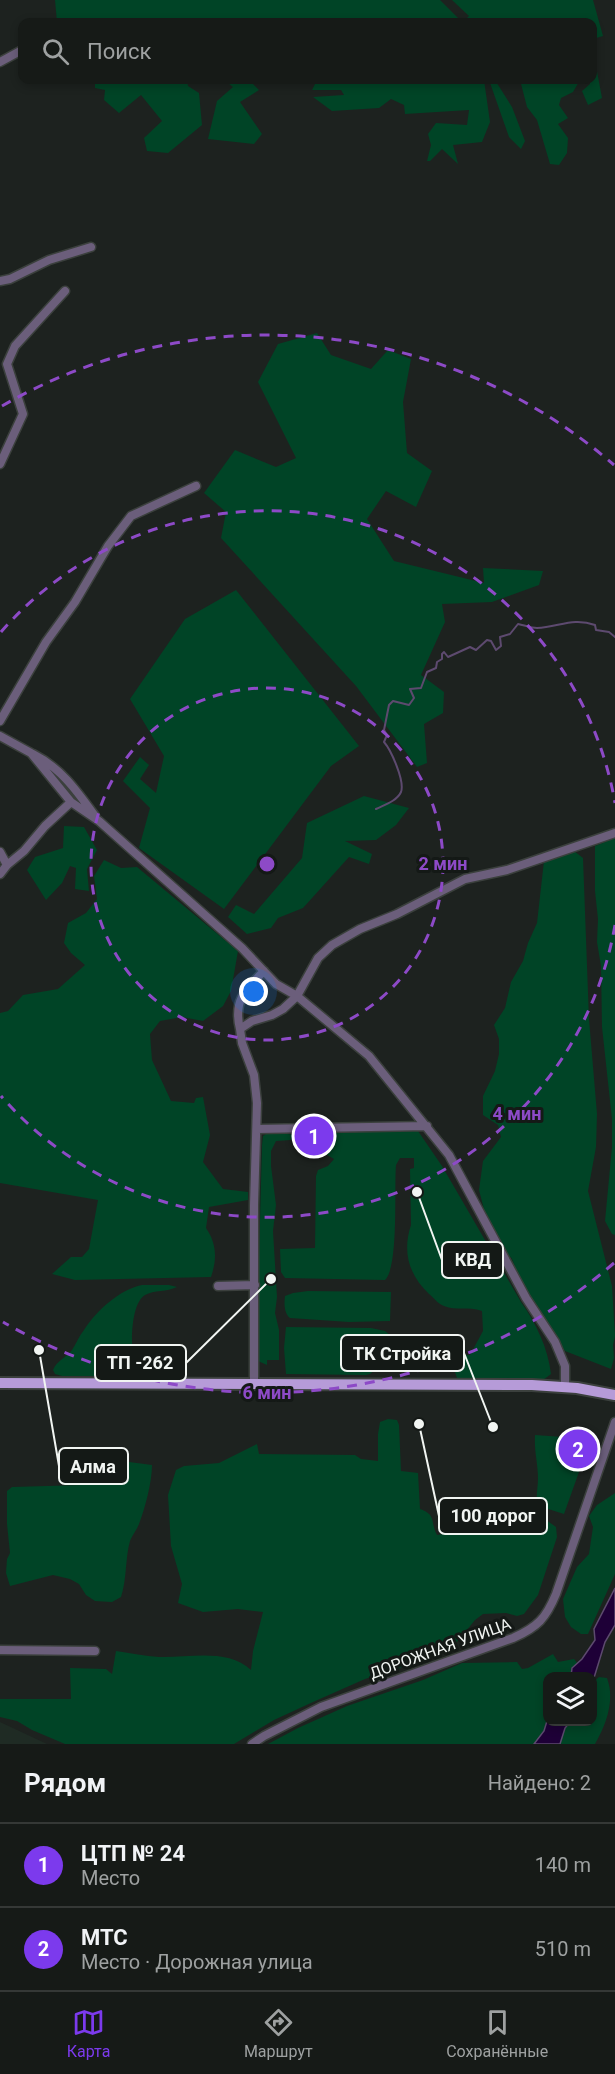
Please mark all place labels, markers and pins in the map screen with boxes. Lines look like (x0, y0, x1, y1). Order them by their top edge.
centre of rings (257, 854, 277, 874)
pin: 1 (294, 1114, 334, 1158)
callout: КВД (442, 1242, 503, 1278)
callout: ТК Стройка (341, 1335, 464, 1371)
callout: ТП -262 (95, 1345, 186, 1381)
pin: 2 (558, 1426, 598, 1472)
callout: Алма (59, 1448, 128, 1484)
callout: 100 дорог (439, 1498, 547, 1534)

